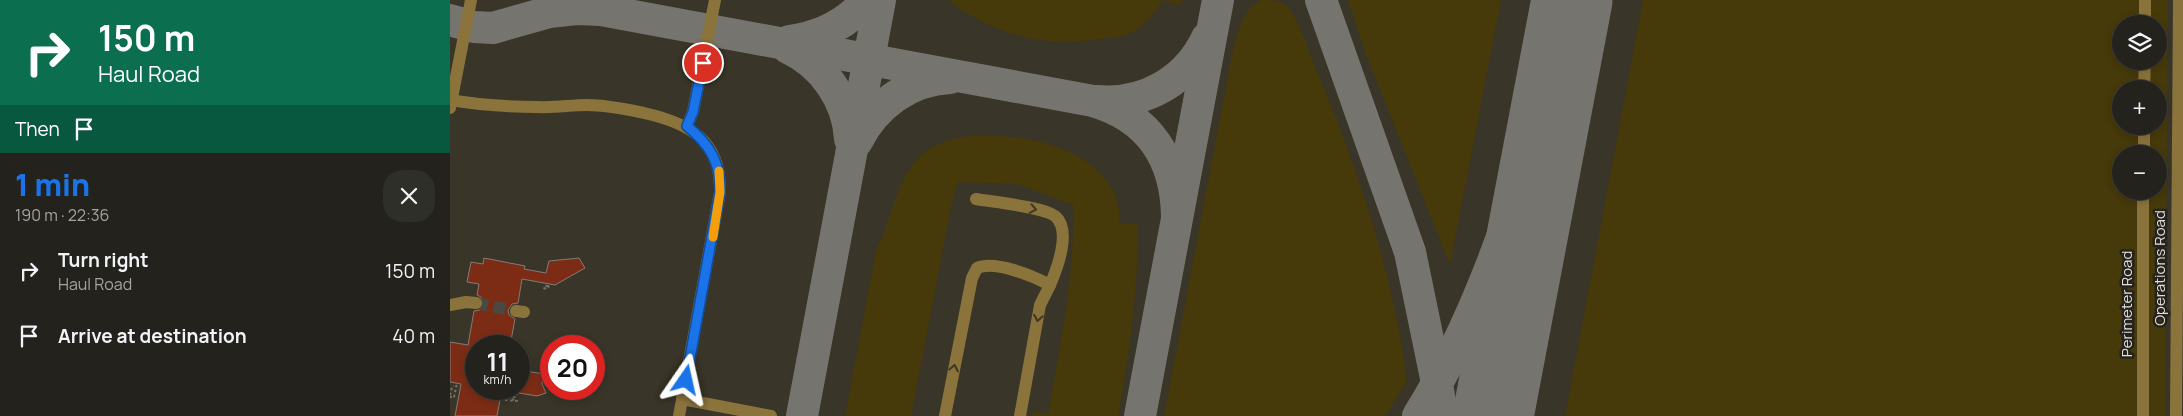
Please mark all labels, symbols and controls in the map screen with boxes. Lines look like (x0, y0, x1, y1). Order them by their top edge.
text: 150 m (98, 14, 195, 62)
map controls (2112, 15, 2167, 200)
button: layers (2112, 15, 2167, 70)
icon: right (15, 20, 80, 85)
pin (682, 42, 724, 84)
icon: arrive (689, 49, 717, 77)
text: Haul Road (98, 59, 200, 89)
button: + (2112, 80, 2167, 135)
icon: arrive (70, 115, 98, 143)
text: Then (15, 116, 60, 142)
button: − (2112, 145, 2167, 200)
text: 1 min (15, 164, 90, 205)
button: close (383, 170, 435, 222)
text: 190 m · 22:36 (15, 204, 110, 226)
one-way arrow (1029, 204, 1038, 214)
street label: Operations Road (2149, 210, 2170, 326)
text: Turn right (58, 247, 148, 273)
street label: Perimeter Road (2116, 251, 2137, 357)
icon: right (15, 257, 43, 285)
text: 150 m (385, 258, 435, 284)
text: Haul Road (58, 273, 132, 295)
one-way arrow (1033, 313, 1043, 322)
icon: arrive (15, 322, 43, 350)
text: Arrive at destination (58, 323, 247, 349)
text: 40 m (392, 323, 435, 349)
speed limit sign: 20 (540, 335, 605, 400)
text: 11 (487, 344, 508, 379)
position arrow (659, 353, 711, 405)
one-way arrow (949, 364, 959, 373)
text: km/h (484, 371, 511, 388)

